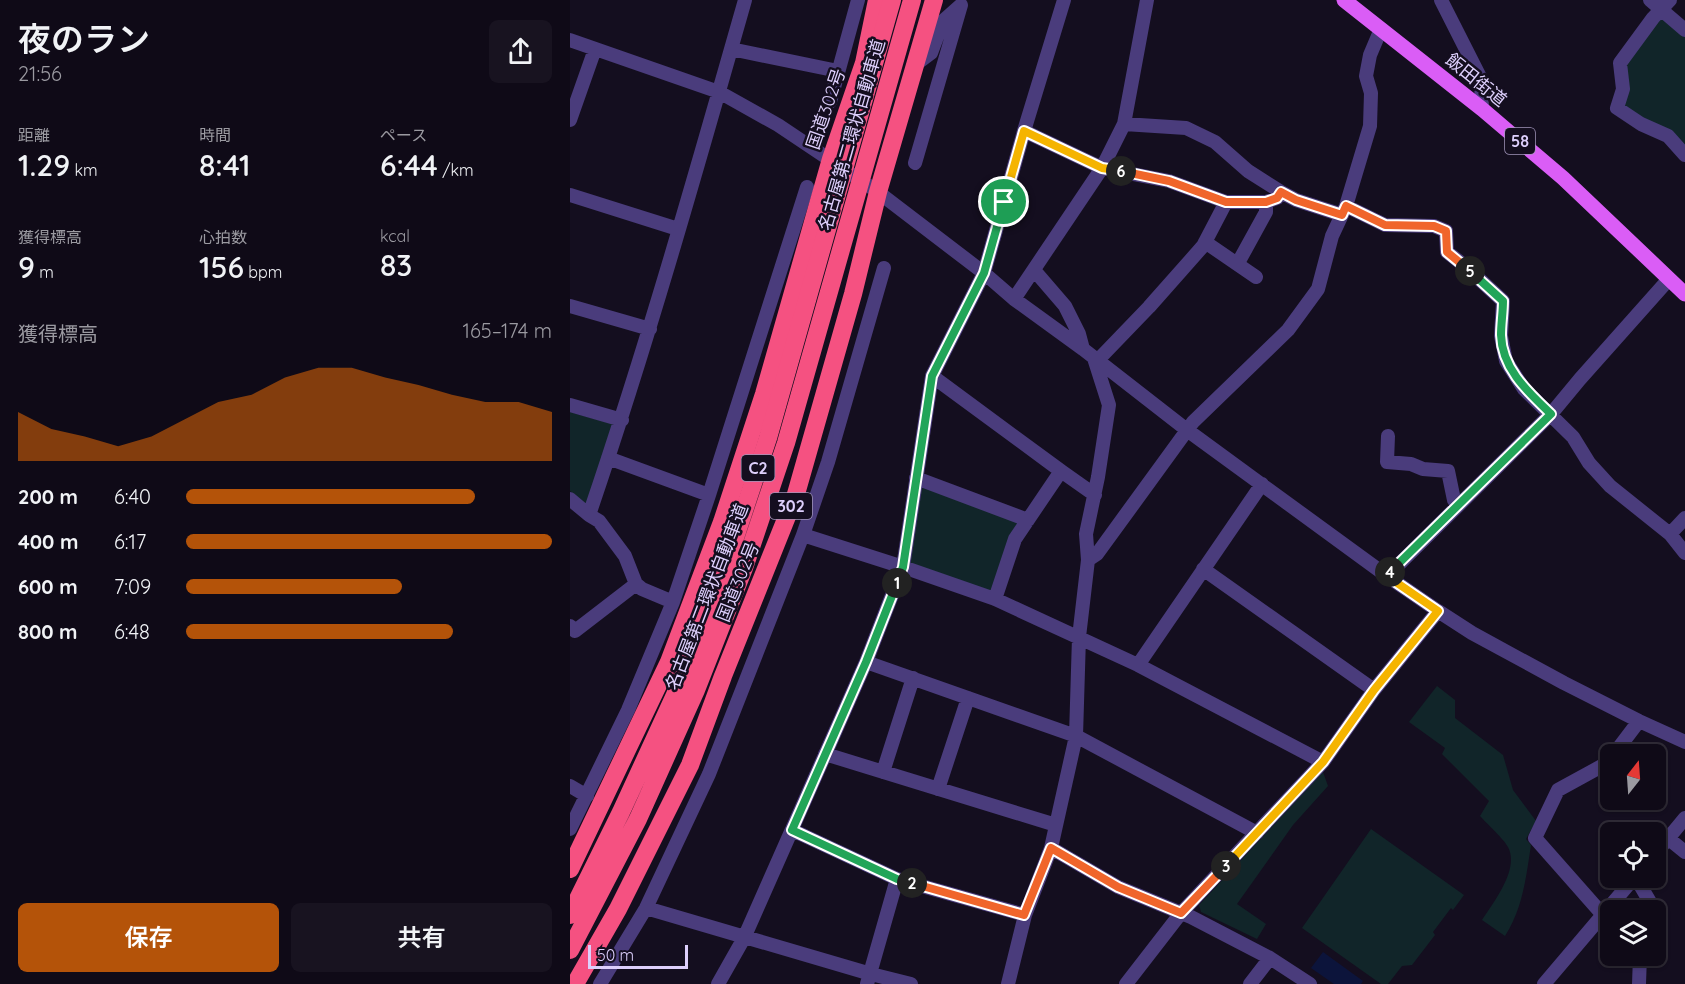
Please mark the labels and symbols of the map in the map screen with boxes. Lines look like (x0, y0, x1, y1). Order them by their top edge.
street label: 名古屋第二環状自動車道 (813, 37, 890, 233)
street label: 飯田街道 (1441, 48, 1512, 111)
street label: 国道302号 (801, 65, 850, 152)
road number: 58 (1505, 128, 1535, 154)
pin: 6 (1106, 156, 1136, 186)
pin (978, 176, 1029, 227)
pin: 5 (1455, 256, 1485, 286)
road number: C2 (742, 455, 774, 481)
road number: 302 (770, 493, 812, 519)
street label: 名古屋第二環状自動車道 (660, 500, 753, 693)
street label: 国道302号 (711, 539, 764, 625)
pin: 4 (1375, 557, 1405, 587)
pin: 1 (882, 568, 912, 598)
north arrow (1600, 744, 1666, 810)
pin: 3 (1211, 851, 1241, 881)
pin: 2 (897, 868, 927, 898)
scale bar (588, 942, 688, 970)

